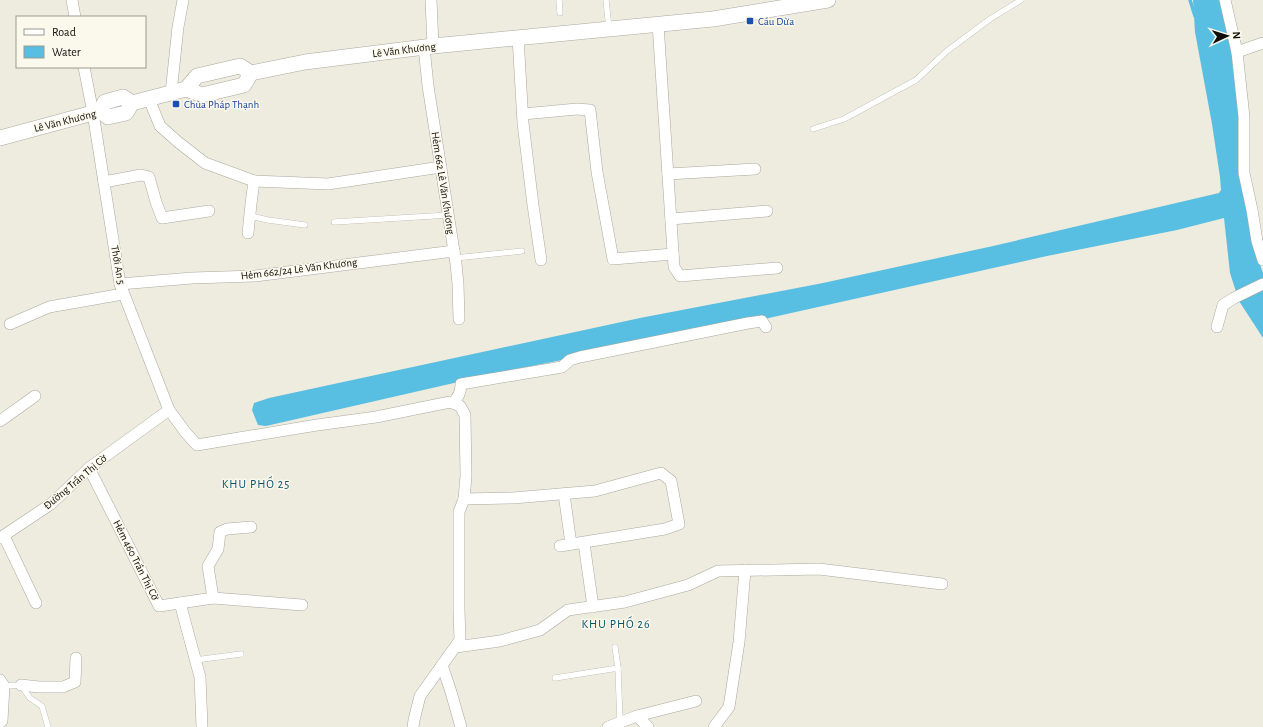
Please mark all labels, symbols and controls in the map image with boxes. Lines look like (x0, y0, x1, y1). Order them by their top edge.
legend (16, 16, 146, 68)
marker: Cầu Dừa (745, 16, 755, 26)
place label: Cầu Dừa (758, 16, 794, 27)
north arrow (1207, 16, 1247, 56)
text: Road (52, 26, 76, 38)
text: N (1231, 31, 1242, 40)
street label: Lê Văn Khương (372, 41, 437, 59)
text: Water (52, 46, 81, 58)
marker: Chùa Pháp Thạnh (171, 99, 181, 109)
place label: Chùa Pháp Thạnh (184, 99, 259, 110)
street label: Lê Văn Khương (33, 108, 98, 134)
street label: Hẻm 662 Lê Văn Khương (429, 131, 457, 236)
street label: Thới An 5 (109, 245, 127, 286)
street label: Hẻm 662/24 Lê Văn Khương (240, 256, 359, 282)
street label: Đường Trần Thị Cờ (41, 452, 109, 511)
district label: KHU PHỐ 25 (222, 475, 290, 490)
street label: Hẻm 460 Trần Thị Cờ (111, 518, 161, 602)
district label: KHU PHỐ 26 (581, 615, 651, 630)

